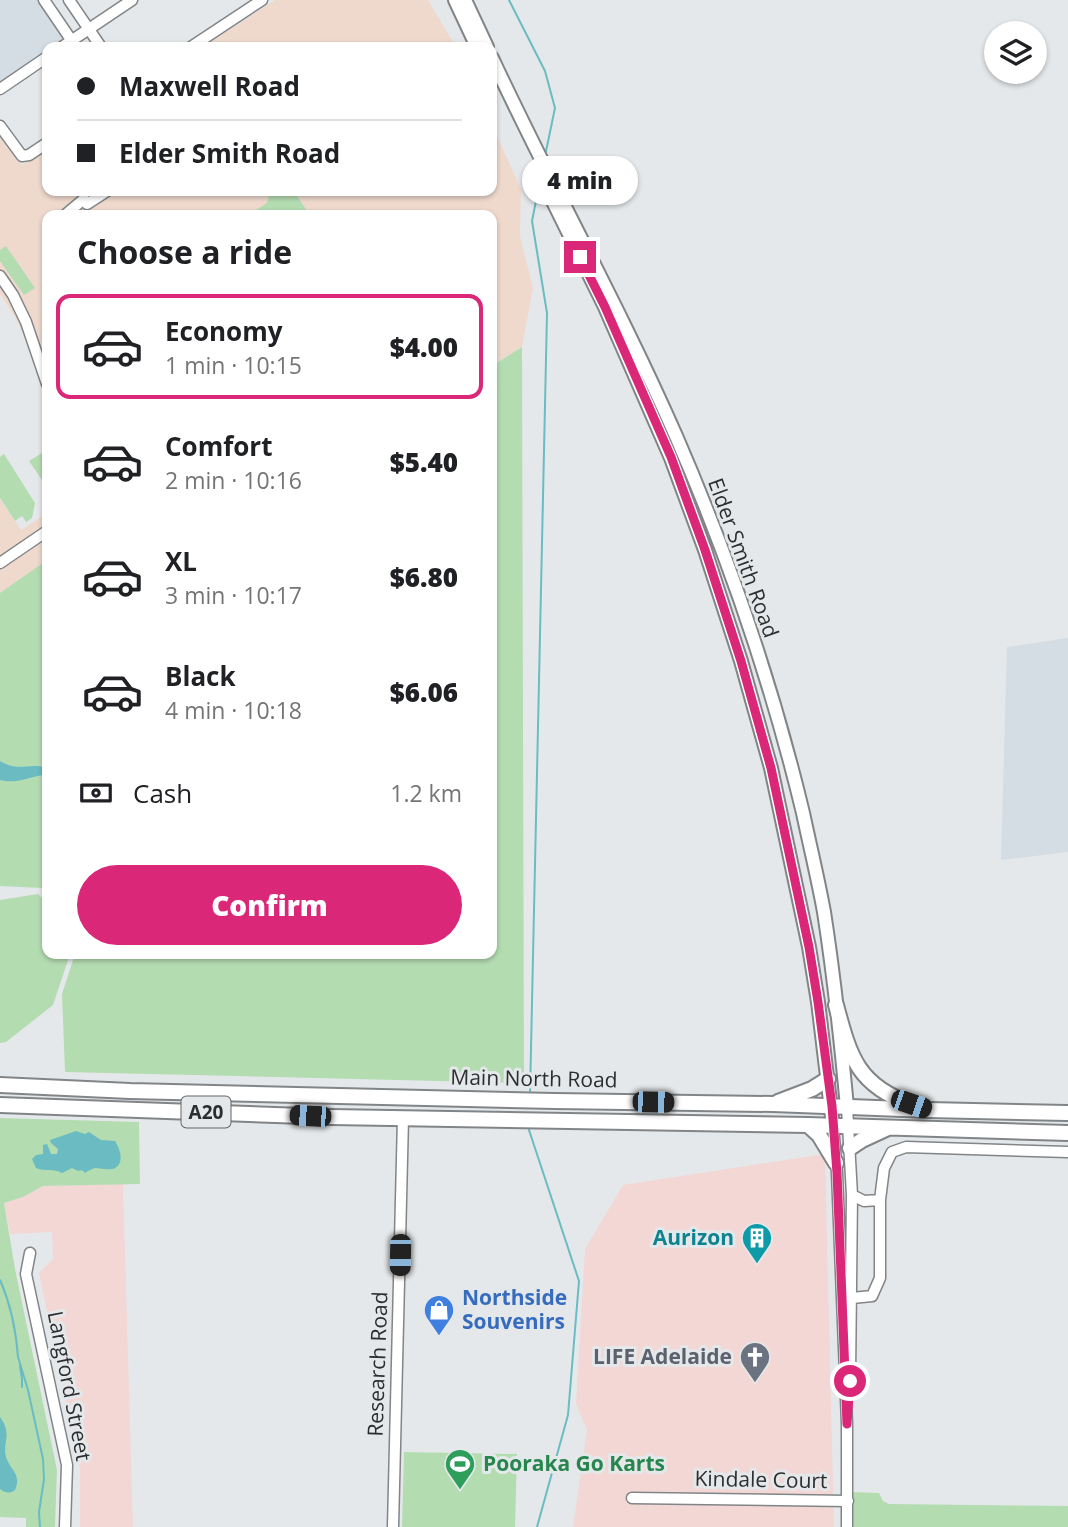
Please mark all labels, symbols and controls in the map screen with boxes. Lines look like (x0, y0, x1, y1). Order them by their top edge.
map controls (984, 21, 1047, 84)
button: layers (984, 21, 1047, 84)
text: Maxwell Road (119, 68, 300, 104)
text: Elder Smith Road (119, 135, 340, 171)
callout: 4 min (522, 156, 638, 204)
text: 4 min (547, 164, 613, 196)
text: Choose a ride (77, 230, 292, 273)
route end (564, 241, 596, 273)
text: Economy (165, 313, 283, 349)
icon: car (81, 315, 144, 378)
text: $4.00 (390, 329, 458, 365)
text: 1 min · 10:15 (165, 349, 302, 381)
text: Comfort (165, 428, 272, 464)
icon: car (81, 430, 144, 493)
text: $5.40 (390, 444, 458, 480)
text: 2 min · 10:16 (165, 464, 302, 496)
street label: Elder Smith Road (702, 474, 786, 641)
text: XL (165, 543, 197, 579)
icon: car (81, 545, 144, 608)
text: $6.80 (390, 559, 458, 595)
text: 3 min · 10:17 (165, 579, 302, 611)
text: Black (165, 658, 236, 694)
icon: car (81, 660, 144, 723)
text: $6.06 (390, 674, 458, 710)
text: 4 min · 10:18 (165, 694, 302, 726)
icon: cash (77, 774, 115, 812)
text: Cash (133, 775, 192, 811)
text: 1.2 km (390, 777, 462, 809)
button: Confirm (77, 865, 462, 945)
street label: Main North Road (450, 1063, 618, 1093)
car (888, 1087, 935, 1121)
car (632, 1091, 675, 1113)
road number: A20 (182, 1096, 230, 1128)
car (289, 1104, 332, 1128)
building icon: Aurizon (740, 1221, 774, 1265)
place label: Aurizon (653, 1223, 734, 1251)
car (390, 1234, 411, 1276)
place label: Northside Souvenirs (462, 1283, 567, 1335)
street label: Research Road (360, 1291, 394, 1437)
shop icon: Northside Souvenirs (422, 1293, 456, 1337)
street label: Langford Street (42, 1308, 98, 1463)
church icon: LIFE Adelaide (738, 1340, 772, 1384)
place label: LIFE Adelaide (593, 1342, 732, 1370)
route start (834, 1365, 866, 1397)
sports icon: Pooraka Go Karts (443, 1447, 477, 1491)
place label: Pooraka Go Karts (483, 1449, 665, 1477)
street label: Kindale Court (694, 1464, 828, 1494)

